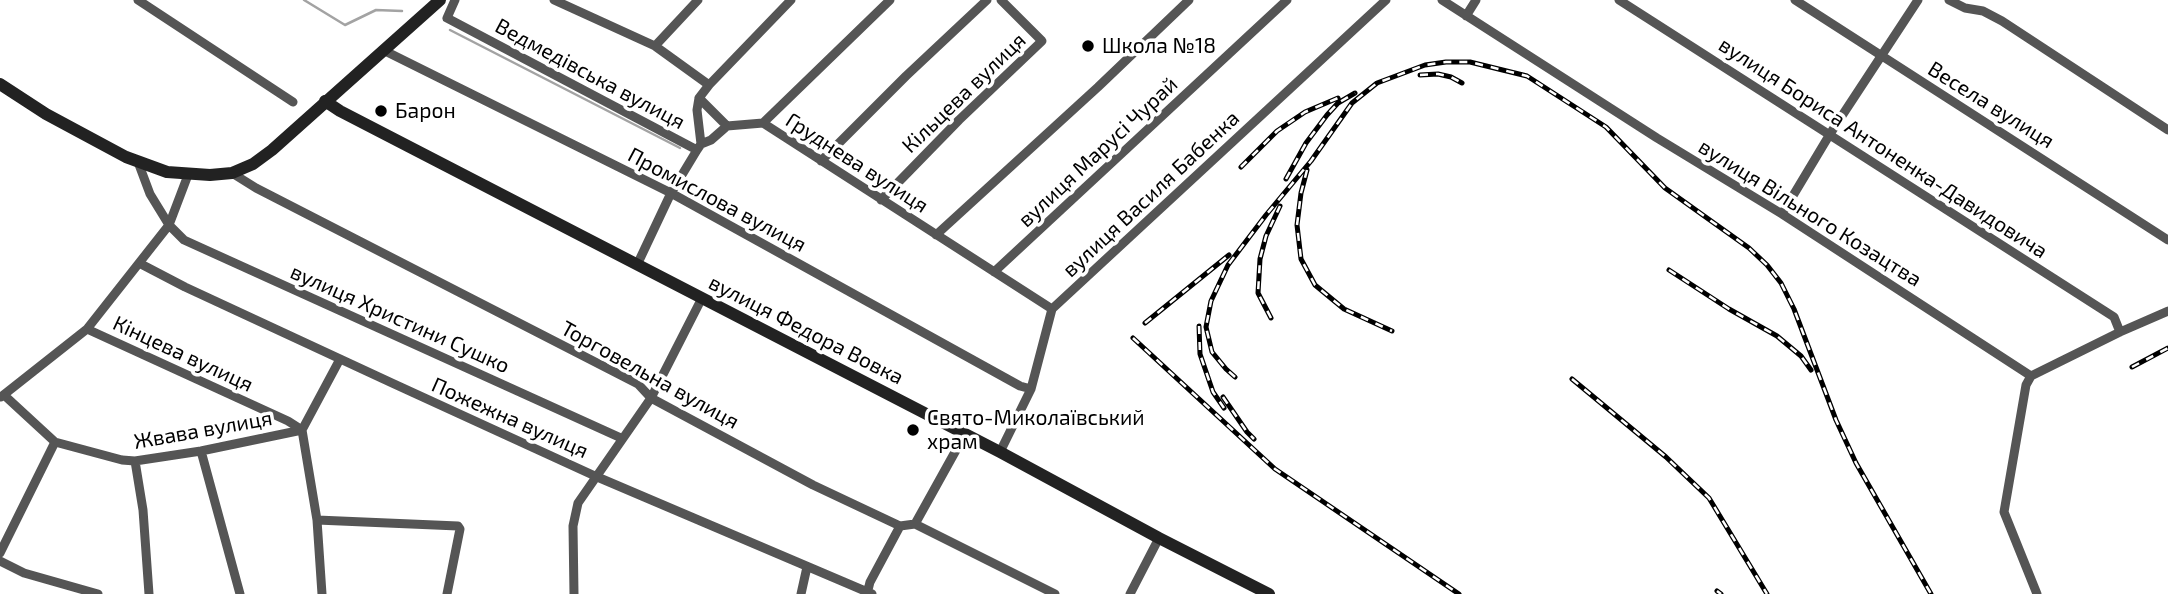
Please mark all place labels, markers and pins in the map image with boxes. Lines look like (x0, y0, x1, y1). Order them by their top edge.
place label: Школа №18 (1102, 33, 1216, 59)
marker: Школа №18 (1080, 38, 1096, 54)
place label: Барон (395, 98, 456, 124)
marker: Барон (373, 103, 389, 119)
place label: Свято-Миколаївський храм (927, 405, 1145, 455)
marker: Свято-Миколаївський храм (905, 422, 921, 438)

